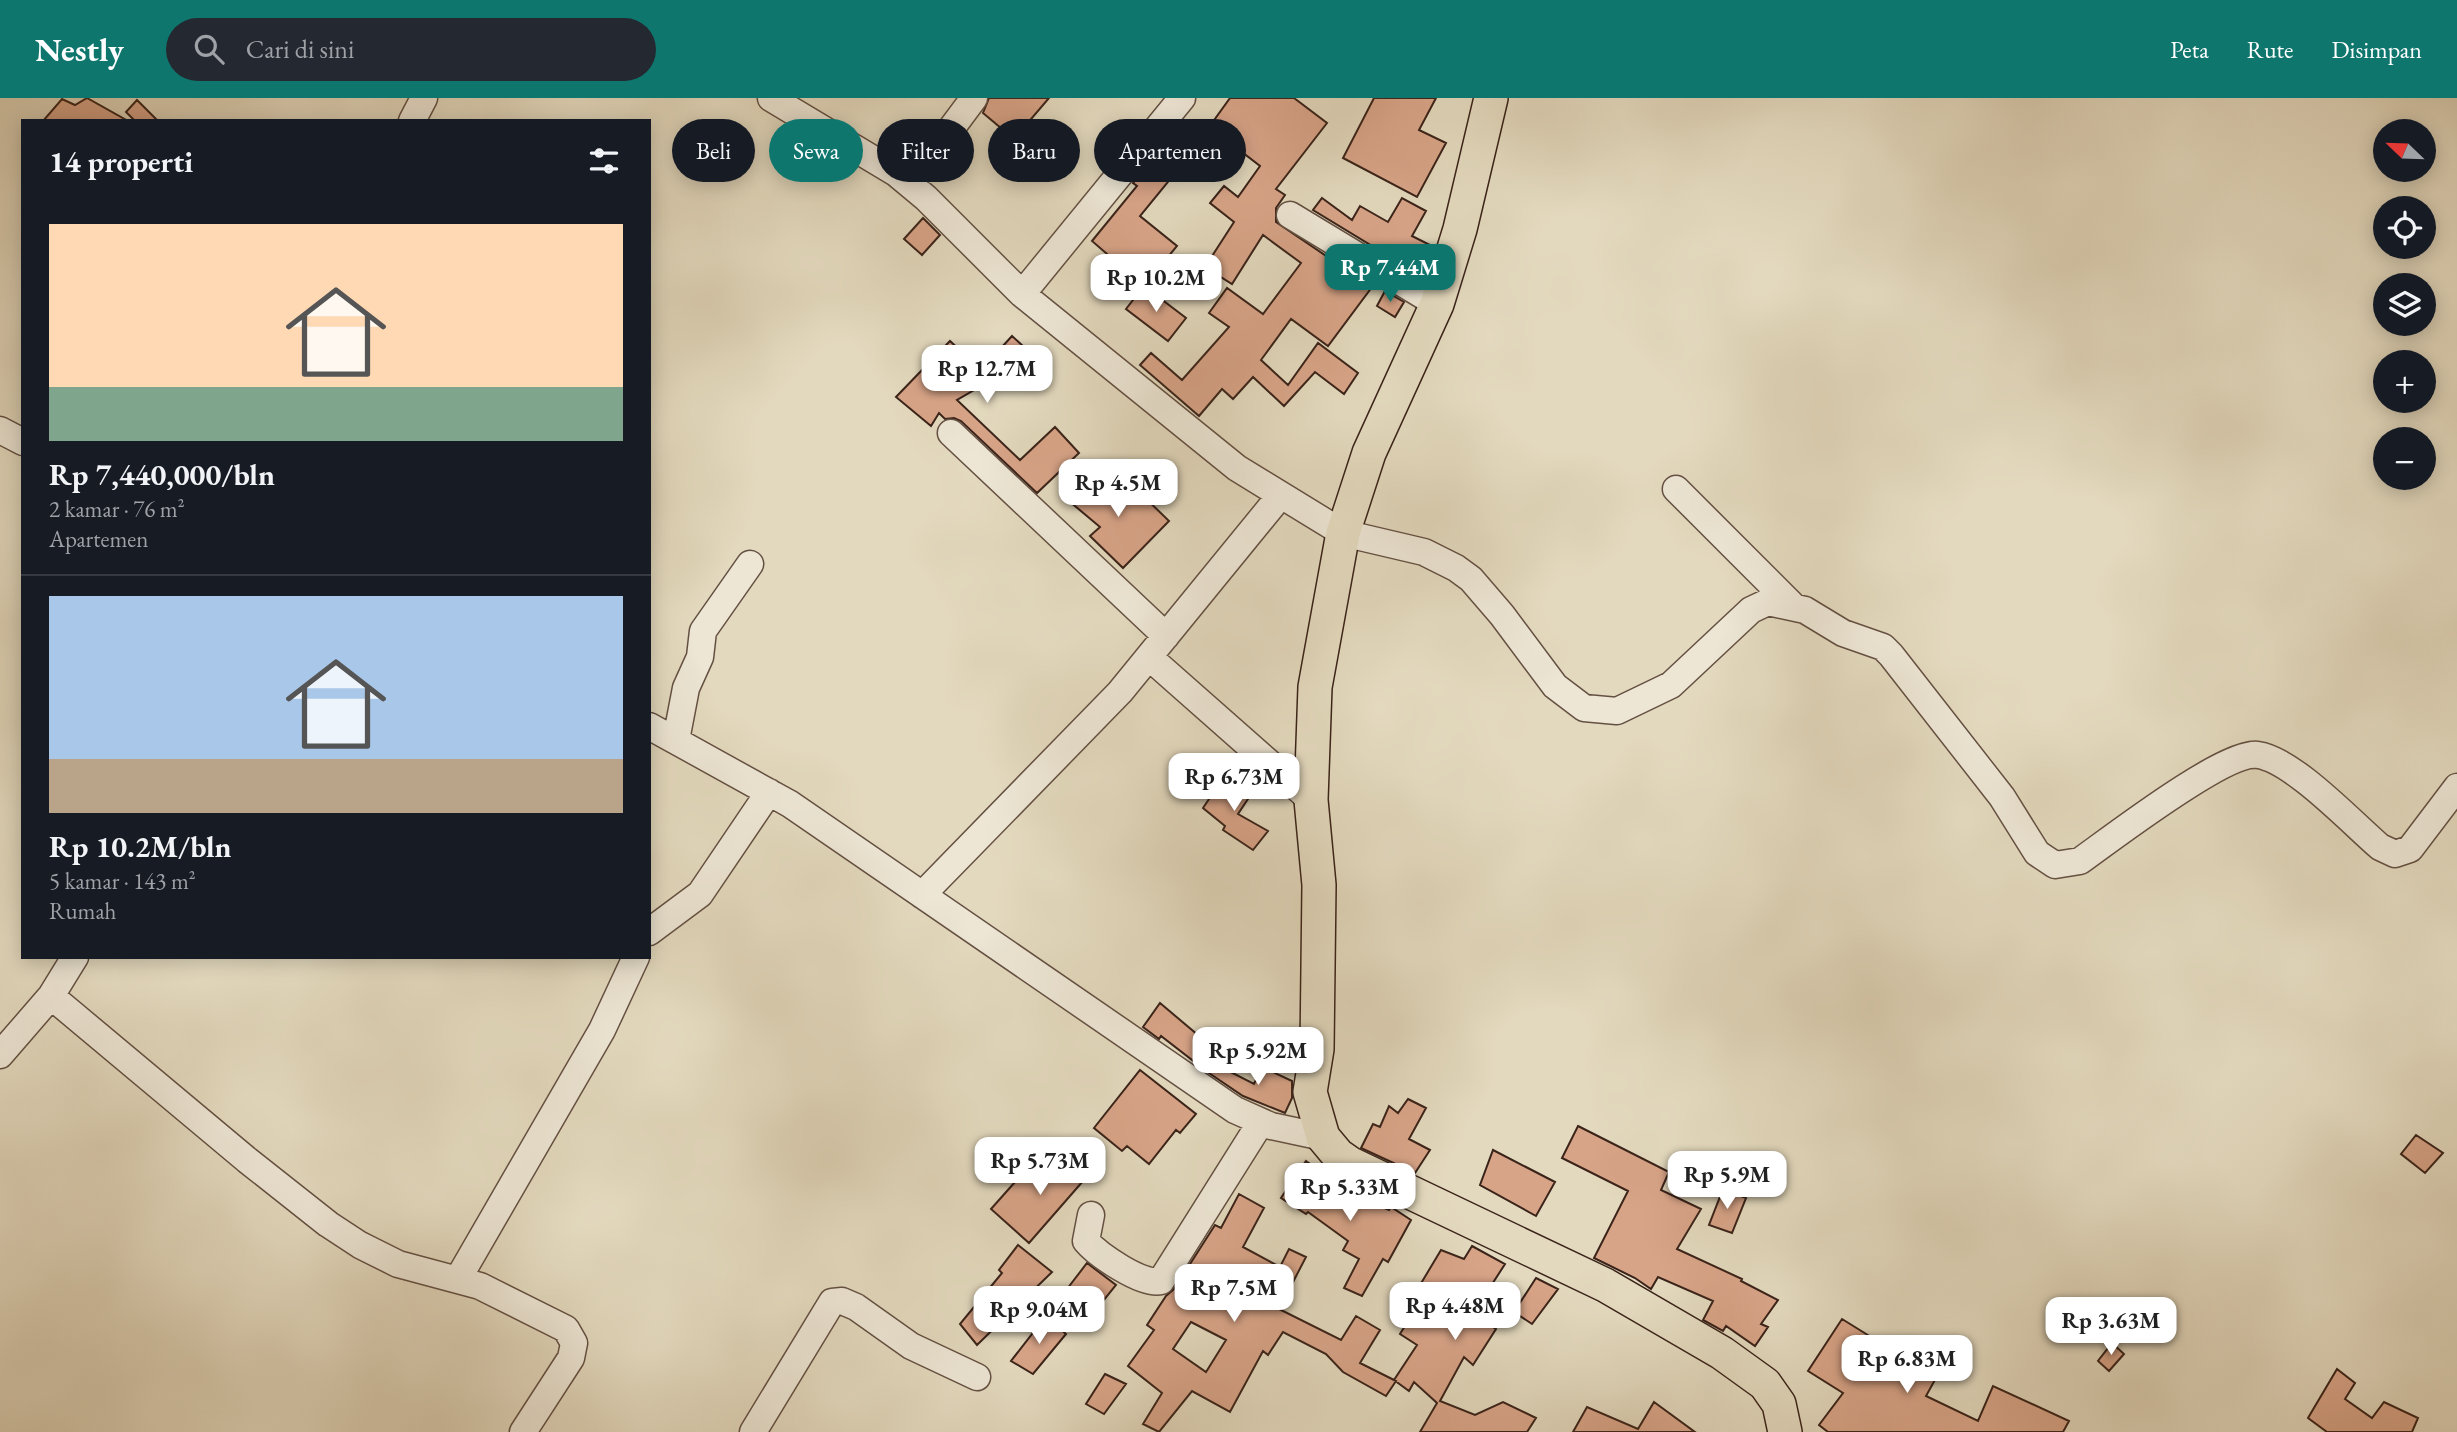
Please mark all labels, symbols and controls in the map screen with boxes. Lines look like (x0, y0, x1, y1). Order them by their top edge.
search box (166, 18, 656, 81)
text: Nestly (35, 28, 124, 71)
icon: search (190, 30, 228, 68)
text: Cari di sini (246, 32, 354, 66)
text: Peta (2170, 34, 2209, 65)
text: Rute (2247, 34, 2293, 65)
text: Disimpan (2331, 34, 2422, 65)
chip: Beli (672, 119, 755, 182)
chip: Sewa (769, 119, 863, 182)
chip: Filter (877, 119, 974, 182)
chip: Baru (988, 119, 1080, 182)
chip: Apartemen (1094, 119, 1246, 182)
north arrow (2373, 119, 2436, 182)
map controls (2373, 119, 2436, 490)
text: 14 properti (49, 142, 193, 181)
icon: filters (585, 142, 623, 180)
button: locate (2373, 196, 2436, 259)
pin: Rp 7.44M (1318, 244, 1462, 304)
text: Rp 7.44M (1341, 252, 1439, 282)
pin: Rp 10.2M (1084, 254, 1228, 314)
text: Rp 10.2M (1107, 262, 1205, 292)
icon: home (273, 269, 399, 395)
button: layers (2373, 273, 2436, 336)
pin: Rp 12.7M (915, 345, 1059, 405)
button: + (2373, 350, 2436, 413)
text: Rp 12.7M (938, 353, 1036, 383)
button: − (2373, 427, 2436, 490)
text: Rp 7,440,000/bln (49, 455, 275, 494)
pin: Rp 4.5M (1053, 460, 1183, 519)
text: Rp 4.5M (1075, 467, 1161, 497)
text: 2 kamar · 76 m² (49, 494, 185, 524)
text: Apartemen (49, 524, 148, 554)
icon: home (273, 641, 399, 767)
pin: Rp 6.73M (1162, 754, 1306, 813)
text: Rp 6.73M (1185, 761, 1283, 791)
text: Rp 10.2M/bln (49, 827, 232, 866)
text: 5 kamar · 143 m² (49, 866, 196, 896)
text: Rumah (49, 896, 116, 926)
pin: Rp 5.92M (1186, 1028, 1330, 1087)
text: Rp 5.92M (1209, 1035, 1307, 1065)
pin: Rp 5.73M (968, 1138, 1112, 1197)
text: Rp 5.73M (991, 1145, 1089, 1175)
pin: Rp 5.9M (1662, 1152, 1792, 1211)
text: Rp 5.9M (1684, 1159, 1770, 1189)
pin: Rp 5.33M (1278, 1164, 1422, 1223)
text: Rp 5.33M (1301, 1171, 1399, 1201)
pin: Rp 7.5M (1169, 1264, 1299, 1324)
text: Rp 7.5M (1191, 1272, 1277, 1302)
pin: Rp 4.48M (1383, 1282, 1527, 1342)
pin: Rp 9.04M (967, 1286, 1111, 1346)
text: Rp 4.48M (1406, 1290, 1504, 1320)
text: Rp 9.04M (990, 1294, 1088, 1324)
pin: Rp 3.63M (2039, 1298, 2183, 1357)
text: Rp 3.63M (2062, 1305, 2160, 1335)
pin: Rp 6.83M (1835, 1336, 1979, 1395)
text: Rp 6.83M (1858, 1343, 1956, 1373)

